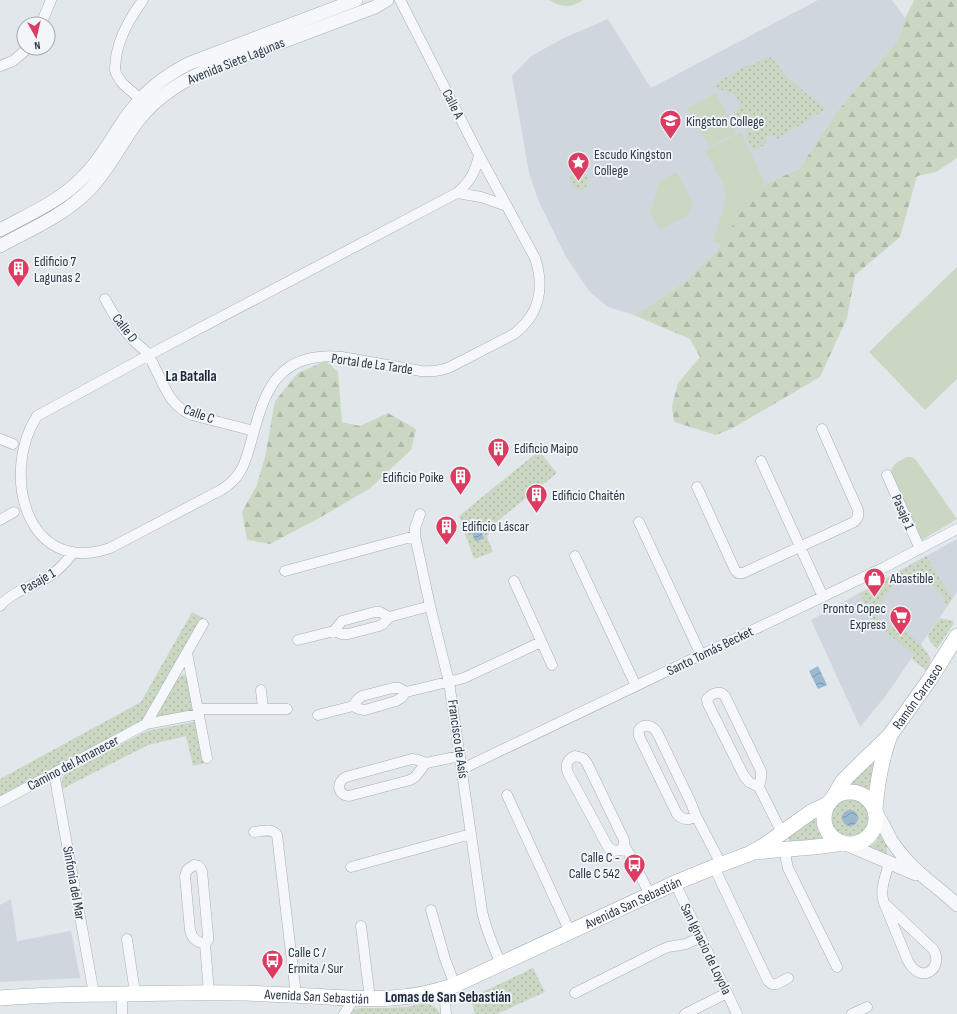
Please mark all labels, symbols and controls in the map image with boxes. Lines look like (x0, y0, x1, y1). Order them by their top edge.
north arrow (16, 16, 56, 56)
street label: Avenida Siete Lagunas (184, 34, 287, 89)
text: N (33, 39, 41, 52)
street label: Calle A (438, 86, 468, 123)
school or university icon: Kingston College (658, 108, 684, 141)
place label: Kingston College (686, 113, 764, 130)
place label: Escudo Kingston College (594, 146, 672, 179)
place icon: Escudo Kingston College (566, 149, 592, 182)
place label: Edificio 7 Lagunas 2 (34, 253, 81, 286)
building icon: Edificio 7 Lagunas 2 (6, 256, 32, 289)
street label: Calle D (108, 310, 142, 346)
street label: Portal de La Tarde (330, 350, 414, 378)
district label: La Batalla (165, 367, 217, 386)
street label: Calle C (181, 401, 217, 427)
building icon: Edificio Maipo (486, 435, 512, 468)
place label: Edificio Maipo (514, 440, 579, 457)
building icon: Edificio Poike (447, 464, 473, 497)
place label: Edificio Poike (382, 469, 444, 486)
building icon: Edificio Chaitén (523, 482, 549, 515)
place label: Edificio Chaitén (552, 487, 625, 504)
street label: Pasaje 1 (888, 492, 918, 532)
building icon: Edificio Láscar (433, 513, 459, 546)
place label: Edificio Láscar (462, 518, 529, 535)
street label: Pasaje 1 (18, 564, 58, 598)
shop icon: Abastible (862, 565, 888, 598)
place label: Abastible (889, 570, 933, 587)
place label: Pronto Copec Express (823, 600, 886, 633)
supermarket icon: Pronto Copec Express (888, 603, 914, 636)
street label: Santo Tomás Becket (664, 623, 756, 679)
street label: Ramón Carrasco (889, 660, 946, 732)
street label: Francisco de Asís (444, 698, 472, 780)
street label: Camino del Amanecer (24, 732, 122, 794)
street label: Sinfonía del Mar (59, 845, 89, 921)
place label: Calle C - Calle C 542 (569, 849, 620, 882)
bus stop icon: Calle C - Calle C 542 (622, 852, 648, 885)
street label: Avenida San Sebastián (581, 873, 684, 933)
street label: San Ignacio de Loyola (677, 901, 735, 997)
place label: Calle C / Ermita / Sur (288, 944, 343, 977)
bus stop icon: Calle C / Ermita / Sur (260, 947, 286, 980)
street label: Avenida San Sebastián (263, 985, 369, 1007)
district label: Lomas de San Sebastián (385, 988, 511, 1007)

